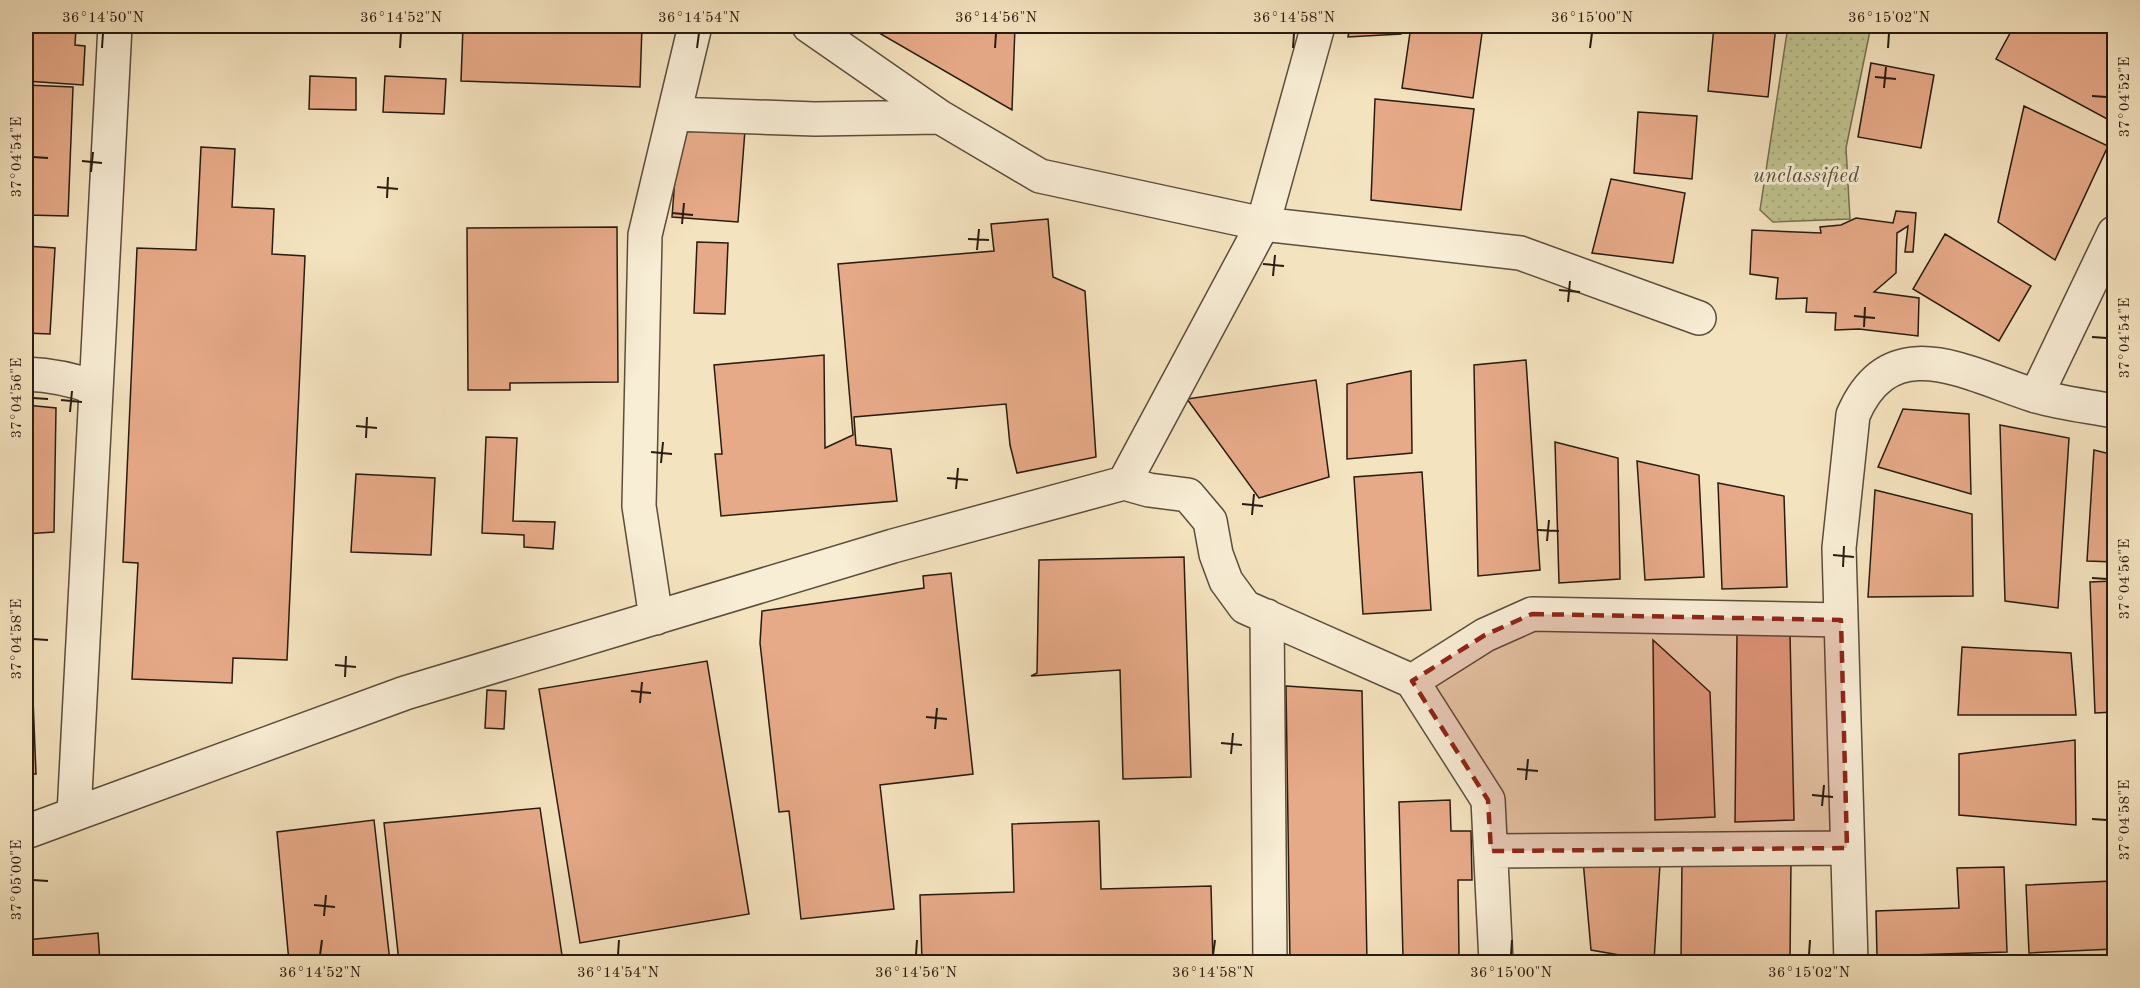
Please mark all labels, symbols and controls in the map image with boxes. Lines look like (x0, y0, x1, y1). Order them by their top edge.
text: 36°14'50"N (62, 11, 144, 26)
text: 36°14'52"N (360, 11, 442, 26)
text: 36°14'54"N (658, 11, 740, 26)
text: 36°14'56"N (955, 11, 1037, 26)
text: 36°14'58"N (1253, 11, 1335, 26)
text: 36°15'00"N (1551, 11, 1633, 26)
text: 36°15'02"N (1848, 11, 1930, 26)
text: 37°04'52"E (2118, 57, 2133, 137)
text: 37°04'54"E (10, 117, 25, 197)
park label: unclassified (1753, 166, 1860, 187)
text: 37°04'54"E (2118, 298, 2133, 378)
text: 37°04'56"E (10, 358, 25, 438)
text: 37°04'56"E (2118, 539, 2133, 619)
text: 37°04'58"E (10, 599, 25, 679)
text: 37°04'58"E (2118, 780, 2133, 860)
text: 37°05'00"E (10, 840, 25, 920)
text: 36°14'52"N (279, 966, 361, 981)
text: 36°14'54"N (577, 966, 659, 981)
text: 36°14'56"N (875, 966, 957, 981)
text: 36°14'58"N (1172, 966, 1254, 981)
text: 36°15'00"N (1470, 966, 1552, 981)
text: 36°15'02"N (1768, 966, 1850, 981)

